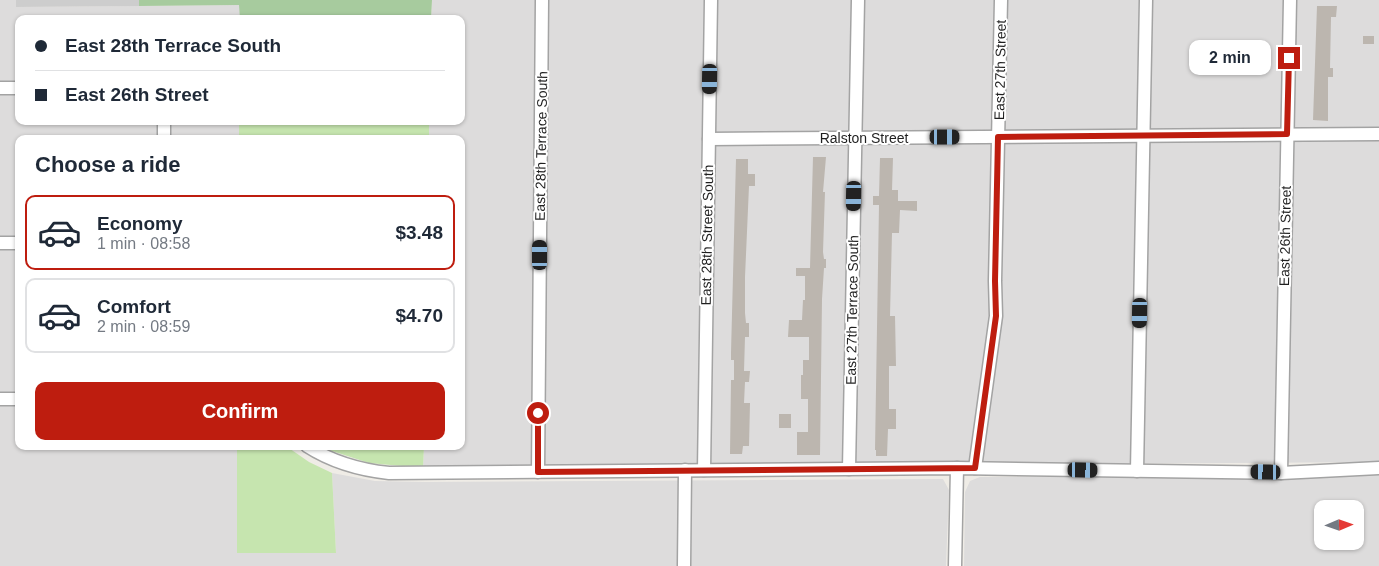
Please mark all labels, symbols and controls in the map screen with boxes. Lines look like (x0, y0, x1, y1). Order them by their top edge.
street label: East 27th Street (991, 20, 1009, 120)
text: East 28th Terrace South (65, 35, 281, 56)
callout: 2 min (1189, 40, 1272, 76)
route end (1278, 47, 1300, 69)
text: 2 min (1209, 49, 1251, 66)
car (702, 64, 717, 94)
street label: East 28th Terrace South (532, 71, 550, 221)
text: East 26th Street (65, 84, 209, 105)
street label: Ralston Street (820, 130, 908, 146)
car (930, 130, 960, 145)
text: Choose a ride (35, 152, 180, 177)
street label: East 28th Street South (698, 164, 716, 306)
car (846, 181, 861, 211)
street label: East 26th Street (1276, 186, 1294, 286)
icon: car (37, 210, 82, 255)
text: Economy (97, 213, 183, 234)
text: $3.48 (395, 222, 443, 243)
text: 1 min · 08:58 (97, 235, 190, 252)
street label: East 27th Terrace South (843, 235, 861, 385)
car (532, 240, 547, 270)
icon: car (37, 293, 82, 338)
text: Comfort (97, 296, 171, 317)
car (1132, 298, 1147, 328)
text: $4.70 (395, 305, 443, 326)
text: 2 min · 08:59 (97, 318, 190, 335)
button: Confirm (35, 382, 445, 440)
route start (527, 402, 549, 424)
car (1067, 462, 1098, 478)
car (1250, 464, 1281, 480)
north arrow (1314, 500, 1364, 550)
map controls (1314, 500, 1364, 550)

